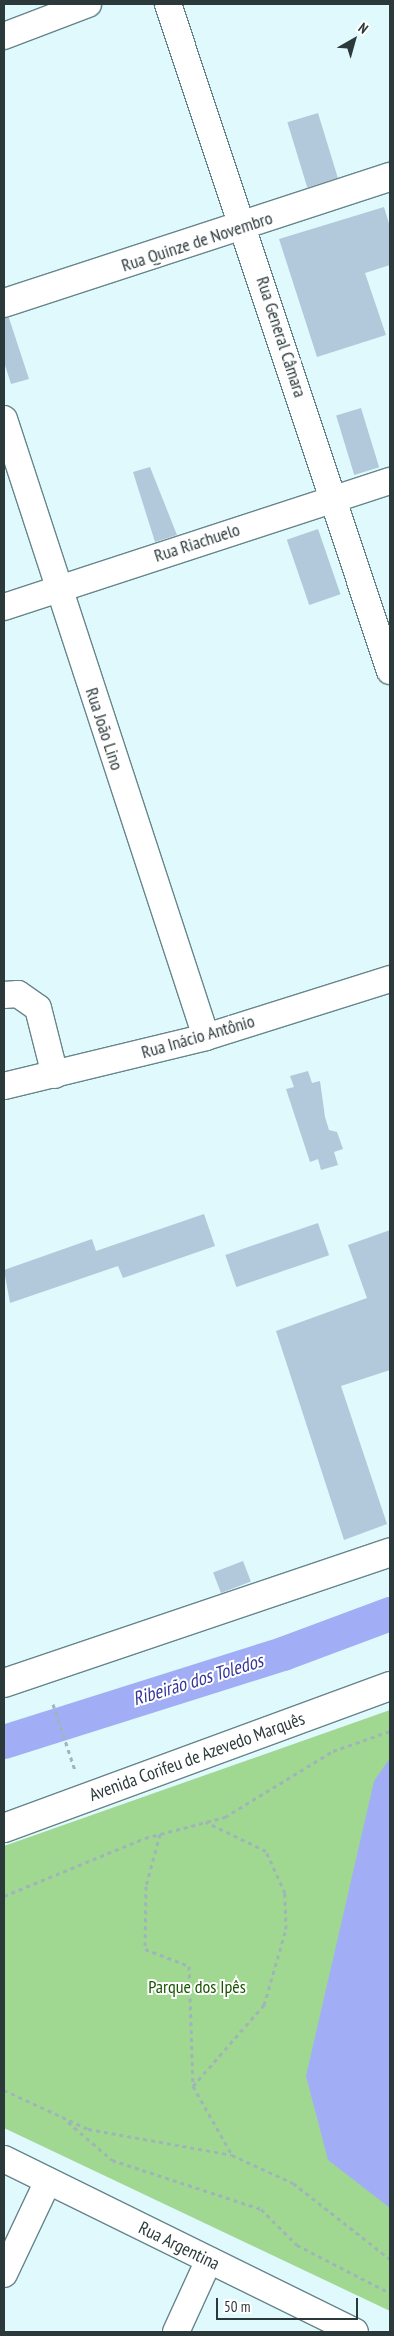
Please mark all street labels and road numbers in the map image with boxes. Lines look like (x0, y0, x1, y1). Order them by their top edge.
street label: Rua Quinze de Novembro (119, 207, 275, 277)
street label: Rua General Câmara (251, 274, 311, 400)
street label: Rua Riachuelo (151, 519, 243, 567)
street label: Rua João Lino (81, 685, 127, 773)
street label: Rua Inácio Antônio (139, 1010, 257, 1064)
street label: Avenida Corifeu de Azevedo Marquês (86, 1708, 308, 1806)
street label: Rua Argentina (135, 2217, 223, 2275)

